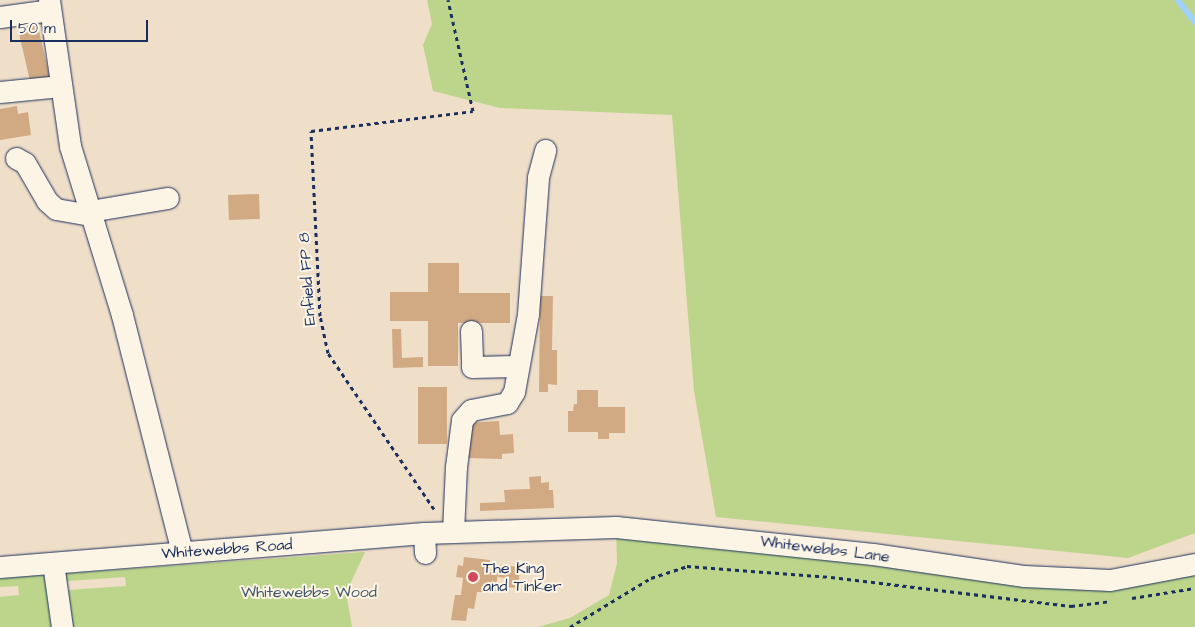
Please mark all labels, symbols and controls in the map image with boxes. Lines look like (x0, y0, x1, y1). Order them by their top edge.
scale bar (12, 10, 150, 42)
text: 50 m (18, 18, 56, 39)
street label: Enfield FP 8 (294, 232, 320, 326)
street label: Whitewebbs Lane (759, 532, 891, 566)
street label: Whitewebbs Road (161, 535, 293, 563)
place label: The King and Tinker (483, 558, 561, 596)
marker: The King and Tinker (467, 571, 479, 583)
park label: Whitewebbs Wood (241, 582, 377, 602)

